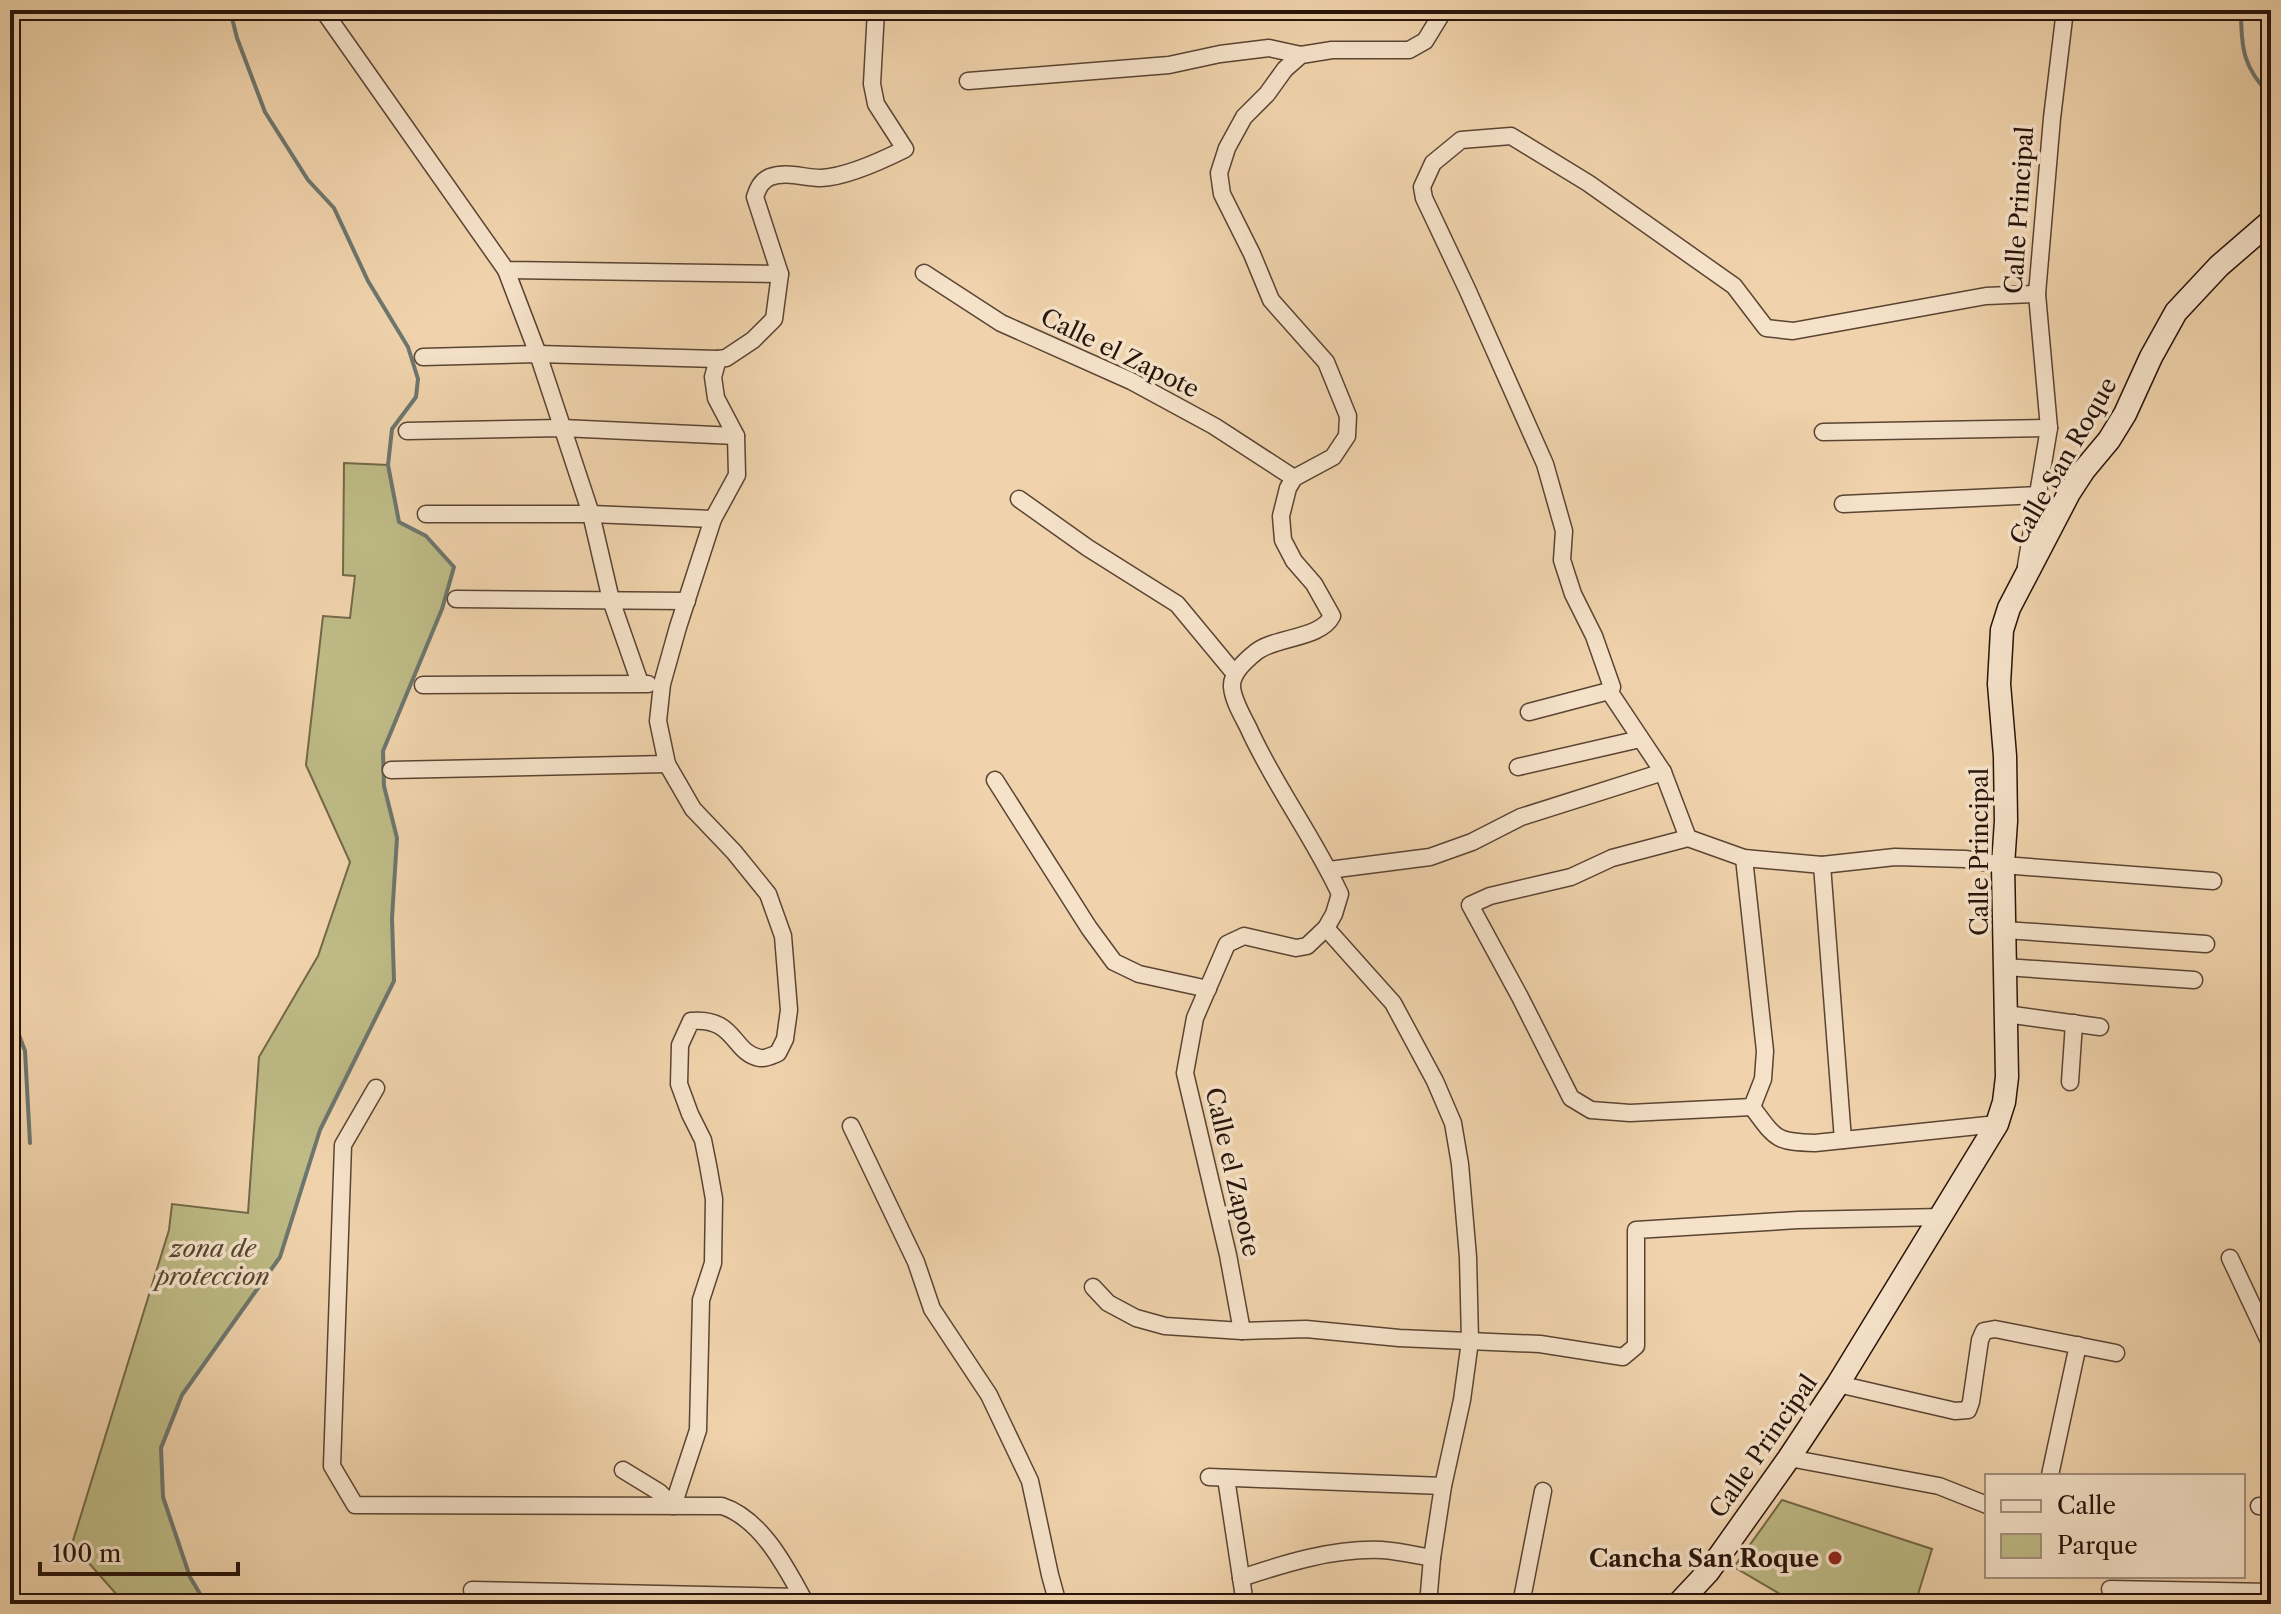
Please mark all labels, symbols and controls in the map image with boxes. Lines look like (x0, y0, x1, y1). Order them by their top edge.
street label: Calle Principal (1999, 125, 2039, 295)
street label: Calle el Zapote (1036, 302, 1204, 404)
street label: Calle San Roque (2003, 372, 2123, 550)
street label: Calle Principal (1965, 768, 1994, 936)
street label: Calle el Zapote (1199, 1085, 1267, 1259)
park label: zona de proteccion (151, 1234, 270, 1291)
street label: Calle Principal (1703, 1369, 1823, 1523)
legend (1985, 1474, 2245, 1578)
text: Calle (2057, 1491, 2116, 1520)
scale bar (40, 1526, 238, 1576)
text: Parque (2057, 1531, 2138, 1560)
text: 100 m (52, 1539, 121, 1568)
place label: Cancha San Roque (1589, 1544, 1819, 1573)
marker: Cancha San Roque (1826, 1549, 1844, 1567)

